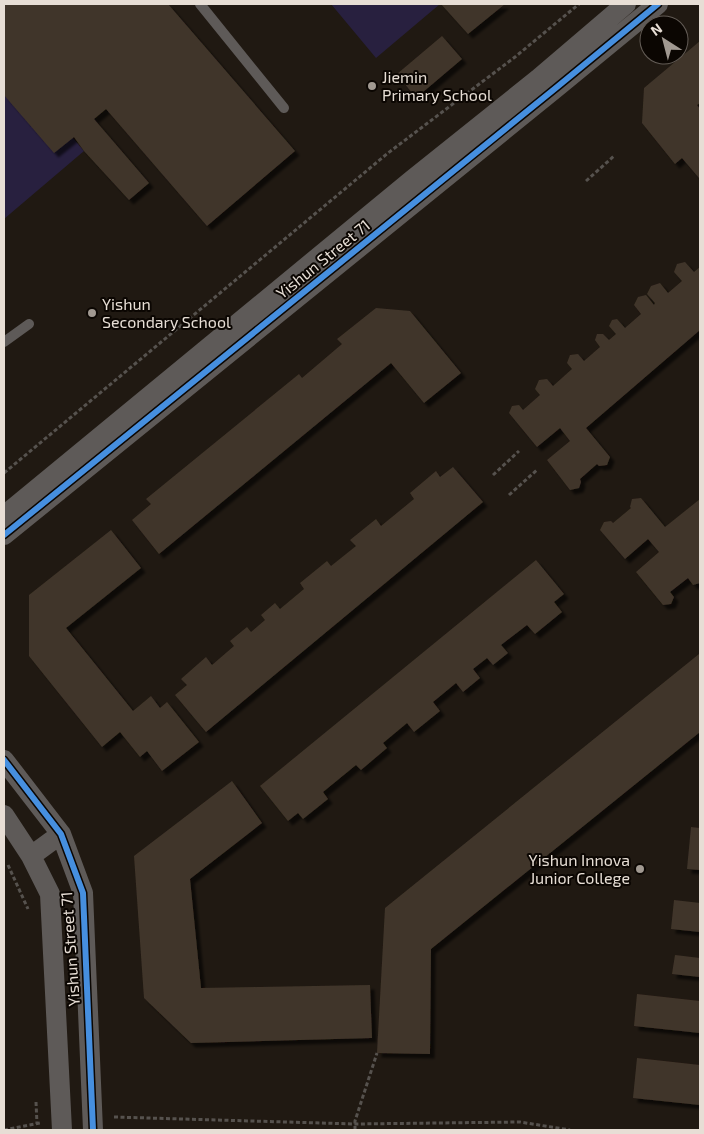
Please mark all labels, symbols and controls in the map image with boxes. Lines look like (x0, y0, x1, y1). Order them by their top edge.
north arrow (639, 15, 689, 65)
text: N (647, 19, 665, 39)
place label: Jiemin Primary School (382, 67, 492, 104)
marker: Jiemin Primary School (366, 80, 378, 92)
street label: Yishun Street 71 (272, 215, 373, 302)
place label: Yishun Secondary School (102, 294, 231, 331)
marker: Yishun Secondary School (86, 307, 98, 319)
place label: Yishun Innova Junior College (529, 850, 630, 887)
marker: Yishun Innova Junior College (634, 863, 646, 875)
street label: Yishun Street 71 (56, 891, 83, 1007)

